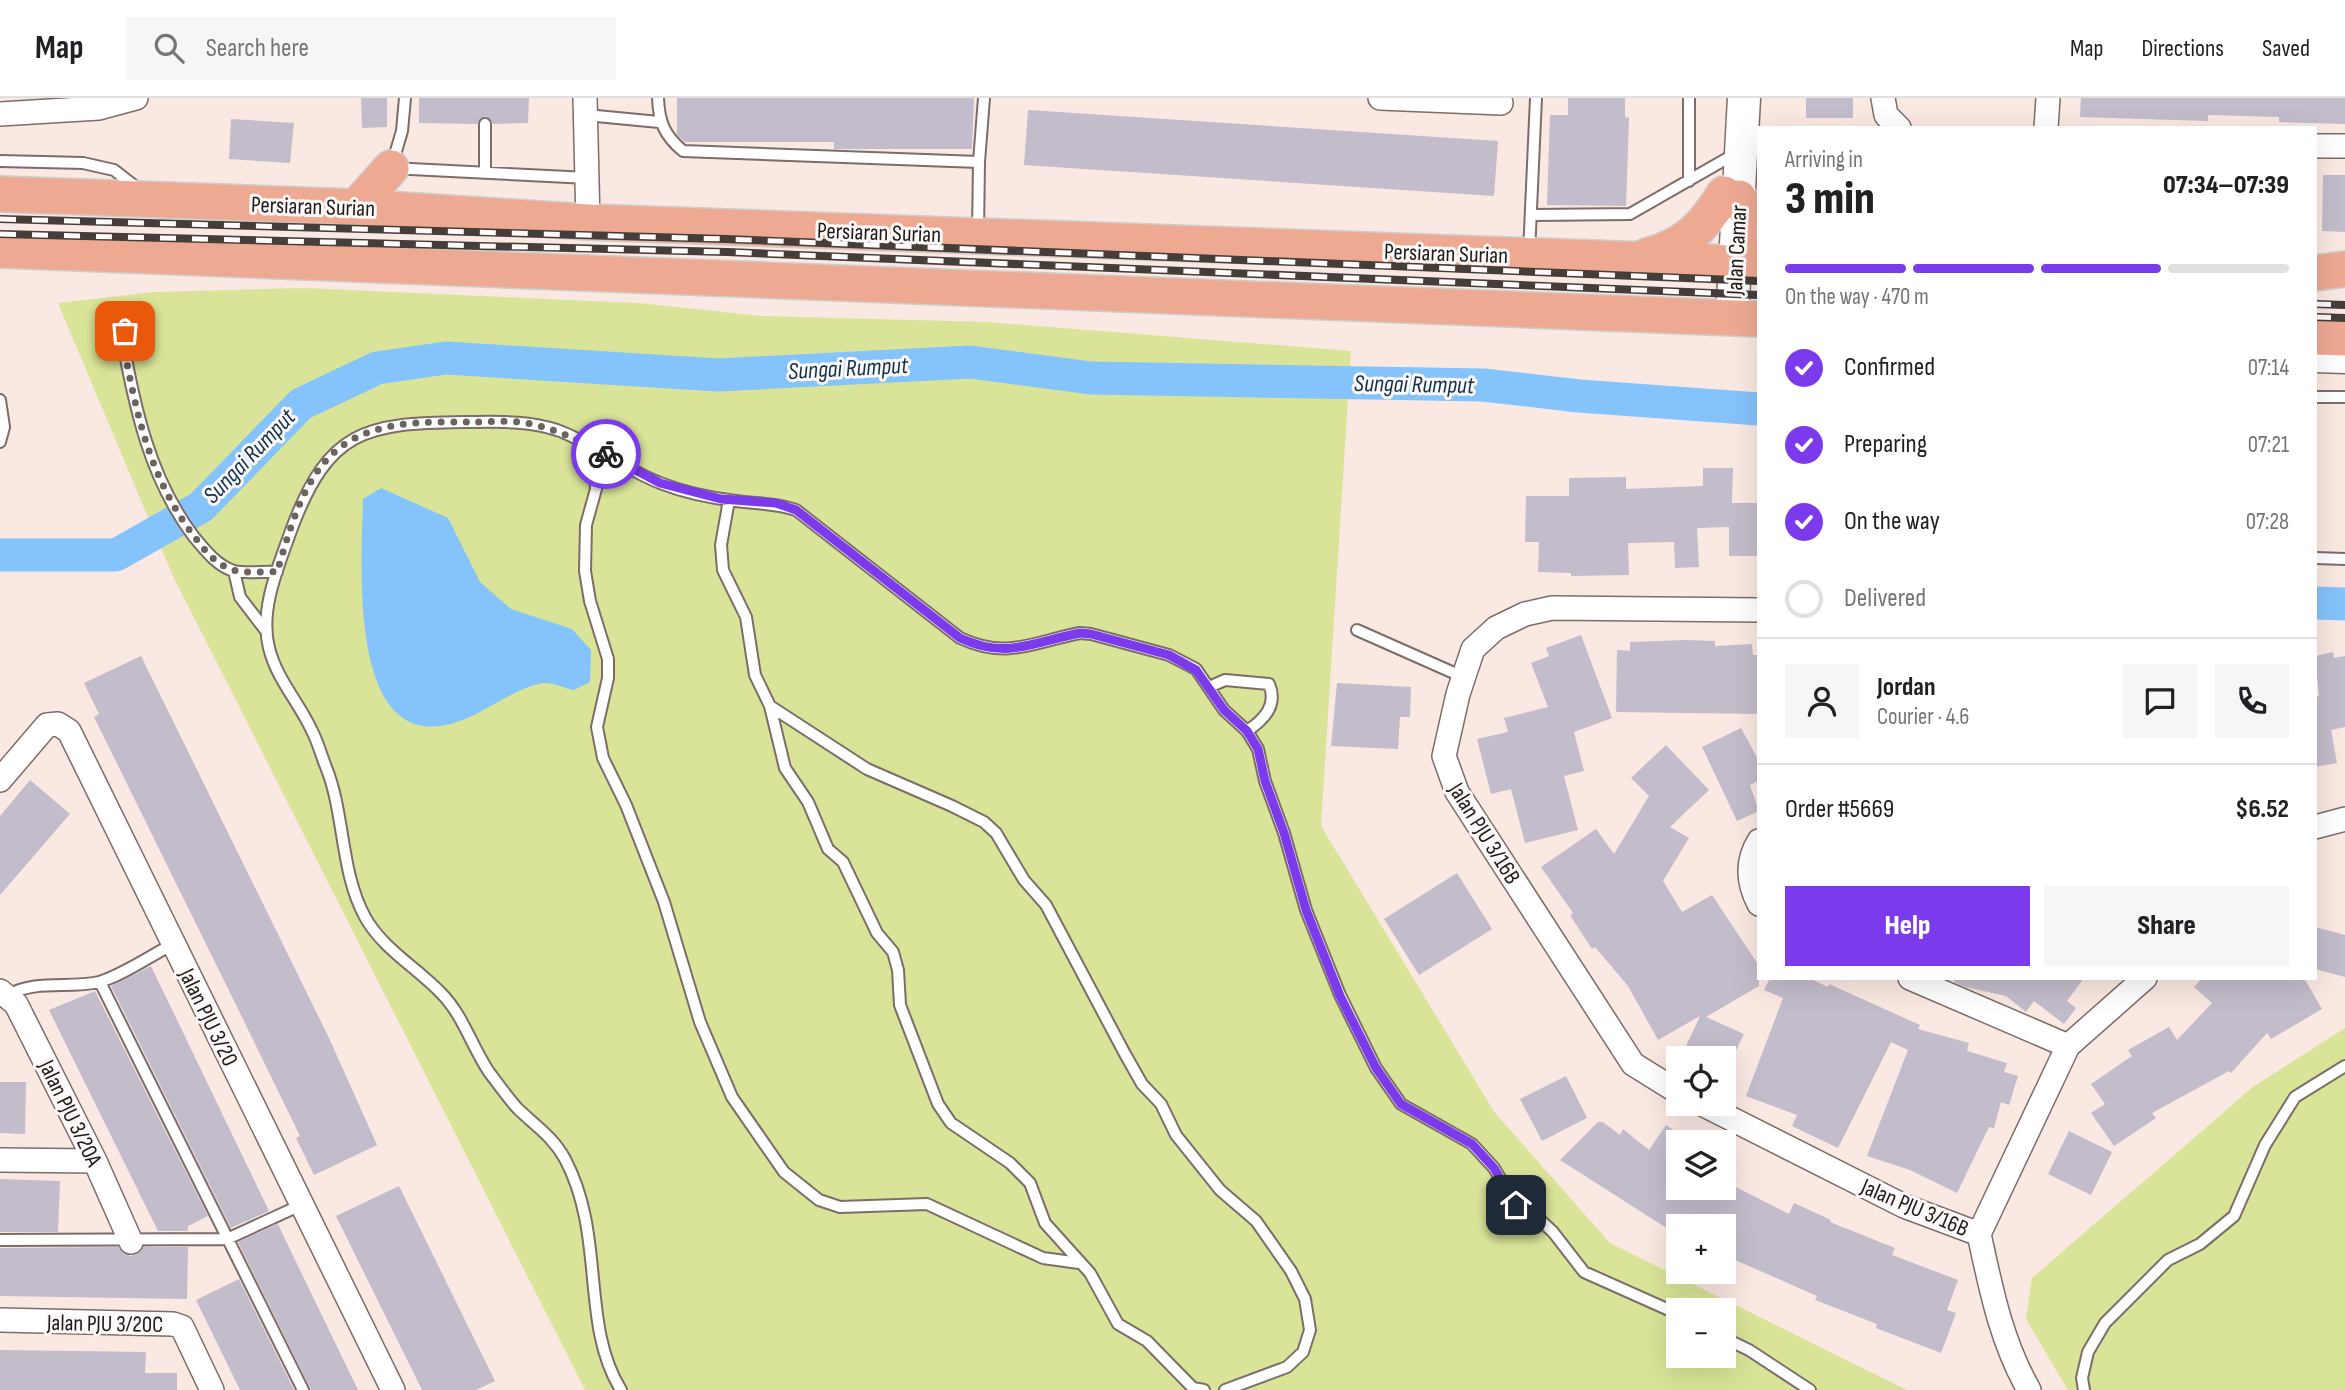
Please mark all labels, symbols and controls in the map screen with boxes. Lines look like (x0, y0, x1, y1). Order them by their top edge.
search box (126, 17, 616, 80)
text: Map (35, 28, 84, 68)
icon: search (150, 29, 188, 67)
text: Search here (206, 33, 309, 64)
text: Map (2070, 34, 2103, 63)
text: Directions (2141, 34, 2224, 63)
text: Saved (2262, 34, 2310, 63)
text: Arriving in (1785, 146, 1863, 174)
text: 07:34–07:39 (2163, 170, 2289, 201)
text: 3 min (1785, 172, 1875, 227)
street label: Persiaran Surian (250, 191, 376, 223)
street label: Jalan Camar (1721, 204, 1753, 297)
street label: Persiaran Surian (816, 217, 942, 249)
street label: Persiaran Surian (1383, 238, 1509, 270)
text: On the way · 470 m (1785, 283, 1929, 311)
pin (95, 301, 155, 361)
icon: bag (106, 312, 144, 350)
icon: check (1785, 349, 1823, 387)
water label: Sungai Rumput (787, 351, 910, 386)
text: Confirmed (1844, 352, 1935, 383)
text: 07:14 (2248, 354, 2289, 382)
water label: Sungai Rumput (1354, 369, 1475, 400)
water label: Sungai Rumput (197, 403, 302, 510)
courier (571, 419, 641, 489)
icon: check (1785, 426, 1823, 464)
text: Preparing (1844, 429, 1927, 460)
text: 07:21 (2248, 431, 2289, 459)
icon: bike (587, 435, 625, 473)
icon: check (1785, 503, 1823, 541)
text: On the way (1844, 506, 1940, 537)
text: 07:28 (2246, 508, 2289, 536)
text: Delivered (1844, 583, 1926, 614)
button: person (1785, 664, 1859, 738)
button: chat (2123, 664, 2197, 738)
button: phone (2215, 664, 2289, 738)
text: Jordan (1877, 672, 1935, 703)
text: Courier · 4.6 (1877, 703, 1969, 731)
street label: Jalan PJU 3/16B (1442, 777, 1526, 889)
text: Order #5669 (1785, 794, 1894, 825)
text: $6.52 (2235, 794, 2289, 825)
button: Help (1785, 886, 2030, 966)
button: Share (2044, 886, 2289, 966)
street label: Jalan PJU 3/20 (172, 963, 244, 1071)
map controls (1666, 1046, 1736, 1368)
button: locate (1666, 1046, 1736, 1116)
street label: Jalan PJU 3/20A (32, 1055, 108, 1171)
button: layers (1666, 1130, 1736, 1200)
street label: Jalan PJU 3/16B (1856, 1172, 1973, 1243)
pin (1486, 1175, 1546, 1235)
icon: home (1497, 1186, 1535, 1224)
button: + (1666, 1214, 1736, 1284)
button: − (1666, 1298, 1736, 1368)
street label: Jalan PJU 3/20C (46, 1309, 163, 1339)

